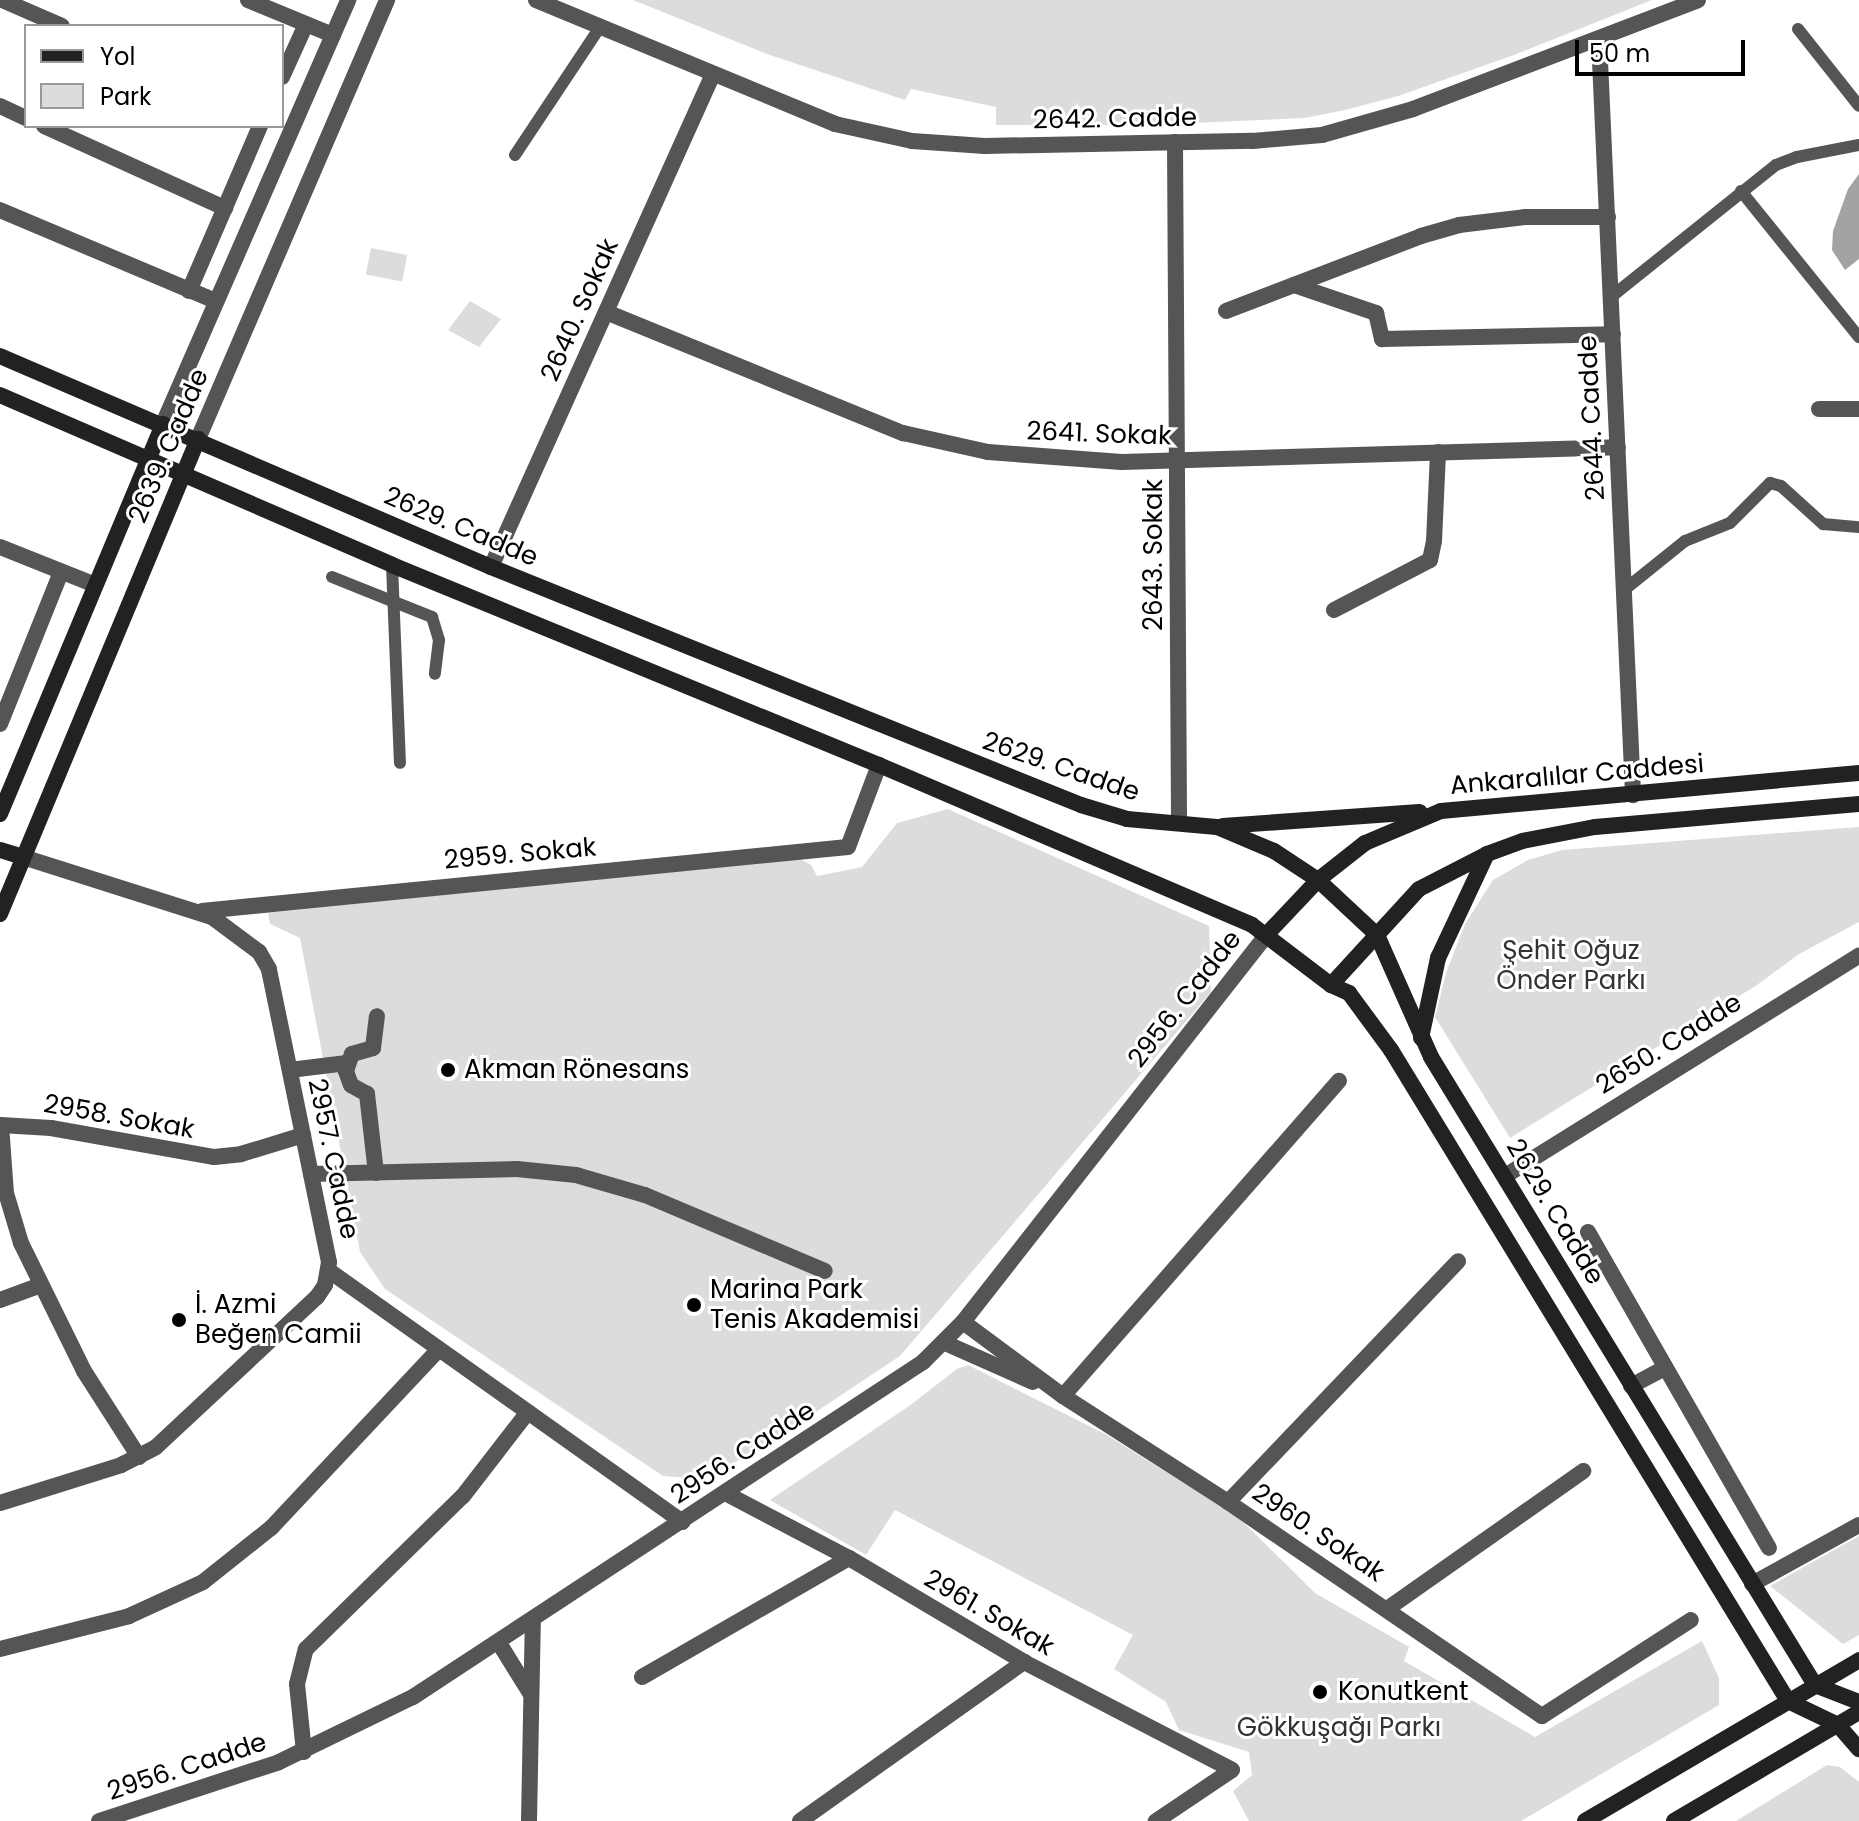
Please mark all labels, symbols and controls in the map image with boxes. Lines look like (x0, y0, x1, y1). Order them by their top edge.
legend (24, 24, 284, 128)
scale bar (1579, 24, 1749, 74)
text: 50 m (1589, 37, 1650, 70)
text: Yol (100, 40, 135, 73)
text: Park (100, 80, 151, 113)
street label: 2642. Cadde (1033, 102, 1197, 136)
street label: 2640. Sokak (535, 234, 625, 386)
street label: 2644. Cadde (1572, 335, 1612, 501)
street label: 2639. Cadde (123, 364, 215, 528)
street label: 2641. Sokak (1026, 416, 1172, 452)
street label: 2643. Sokak (1138, 479, 1170, 631)
street label: 2629. Cadde (379, 481, 543, 573)
street label: 2629. Cadde (978, 726, 1144, 808)
street label: Ankaralılar Caddesi (1449, 748, 1705, 802)
street label: 2959. Sokak (443, 832, 597, 876)
street label: 2956. Cadde (1122, 924, 1248, 1074)
park label: Şehit Oğuz Önder Parkı (1496, 935, 1646, 996)
street label: 2650. Cadde (1591, 987, 1747, 1101)
place label: Akman Rönesans (464, 1054, 689, 1086)
marker: Akman Rönesans (439, 1061, 457, 1079)
street label: 2957. Cadde (301, 1076, 365, 1242)
street label: 2958. Sokak (41, 1088, 197, 1146)
street label: 2629. Cadde (1499, 1134, 1611, 1290)
place label: Marina Park Tenis Akademisi (710, 1274, 919, 1336)
place label: İ. Azmi Beğen Camii (195, 1289, 362, 1350)
marker: Marina Park Tenis Akademisi (685, 1296, 703, 1314)
marker: İ. Azmi Beğen Camii (170, 1311, 188, 1329)
street label: 2956. Cadde (665, 1395, 821, 1511)
street label: 2960. Sokak (1246, 1477, 1390, 1589)
street label: 2961. Sokak (918, 1563, 1060, 1663)
place label: Konutkent (1338, 1676, 1469, 1708)
marker: Konutkent (1309, 1681, 1331, 1703)
park label: Gökkuşağı Parkı (1237, 1712, 1441, 1744)
street label: 2956. Cadde (103, 1727, 271, 1807)

